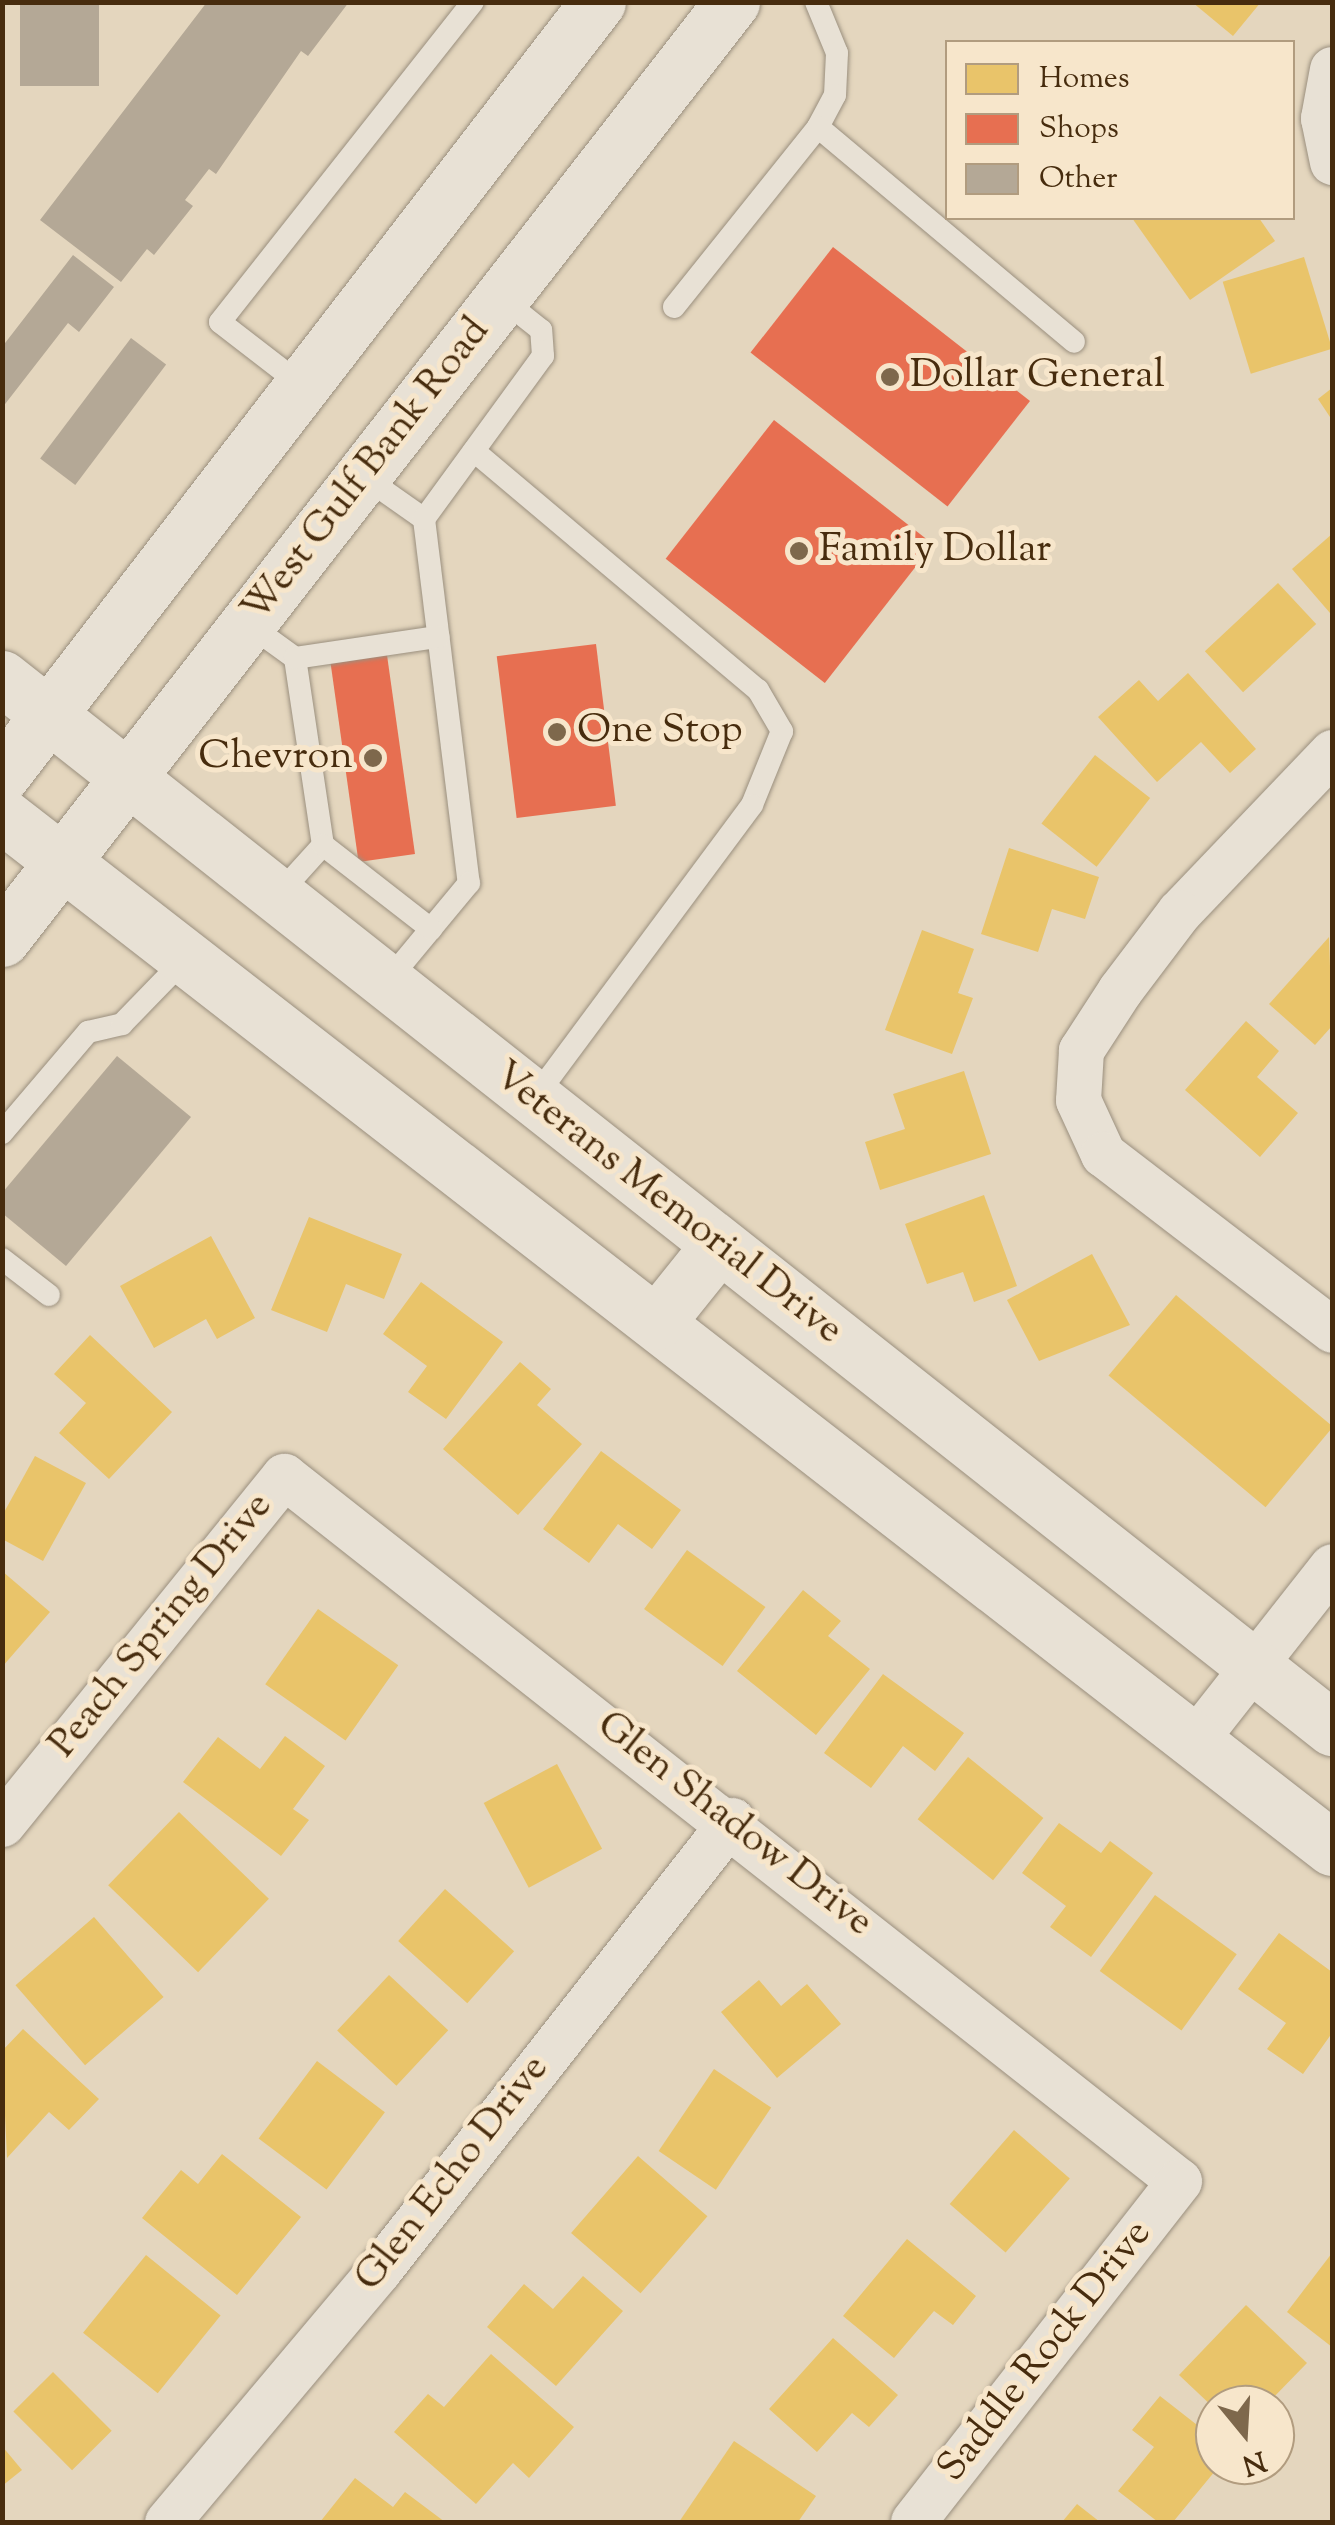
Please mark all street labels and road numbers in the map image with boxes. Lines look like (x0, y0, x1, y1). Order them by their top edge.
street label: West Gulf Bank Road (233, 309, 501, 633)
street label: Veterans Memorial Drive (483, 1053, 851, 1355)
street label: Peach Spring Drive (40, 1484, 284, 1768)
street label: Glen Shadow Drive (586, 1702, 882, 1948)
street label: Glen Echo Drive (346, 2047, 560, 2301)
street label: Saddle Rock Drive (929, 2212, 1163, 2492)

